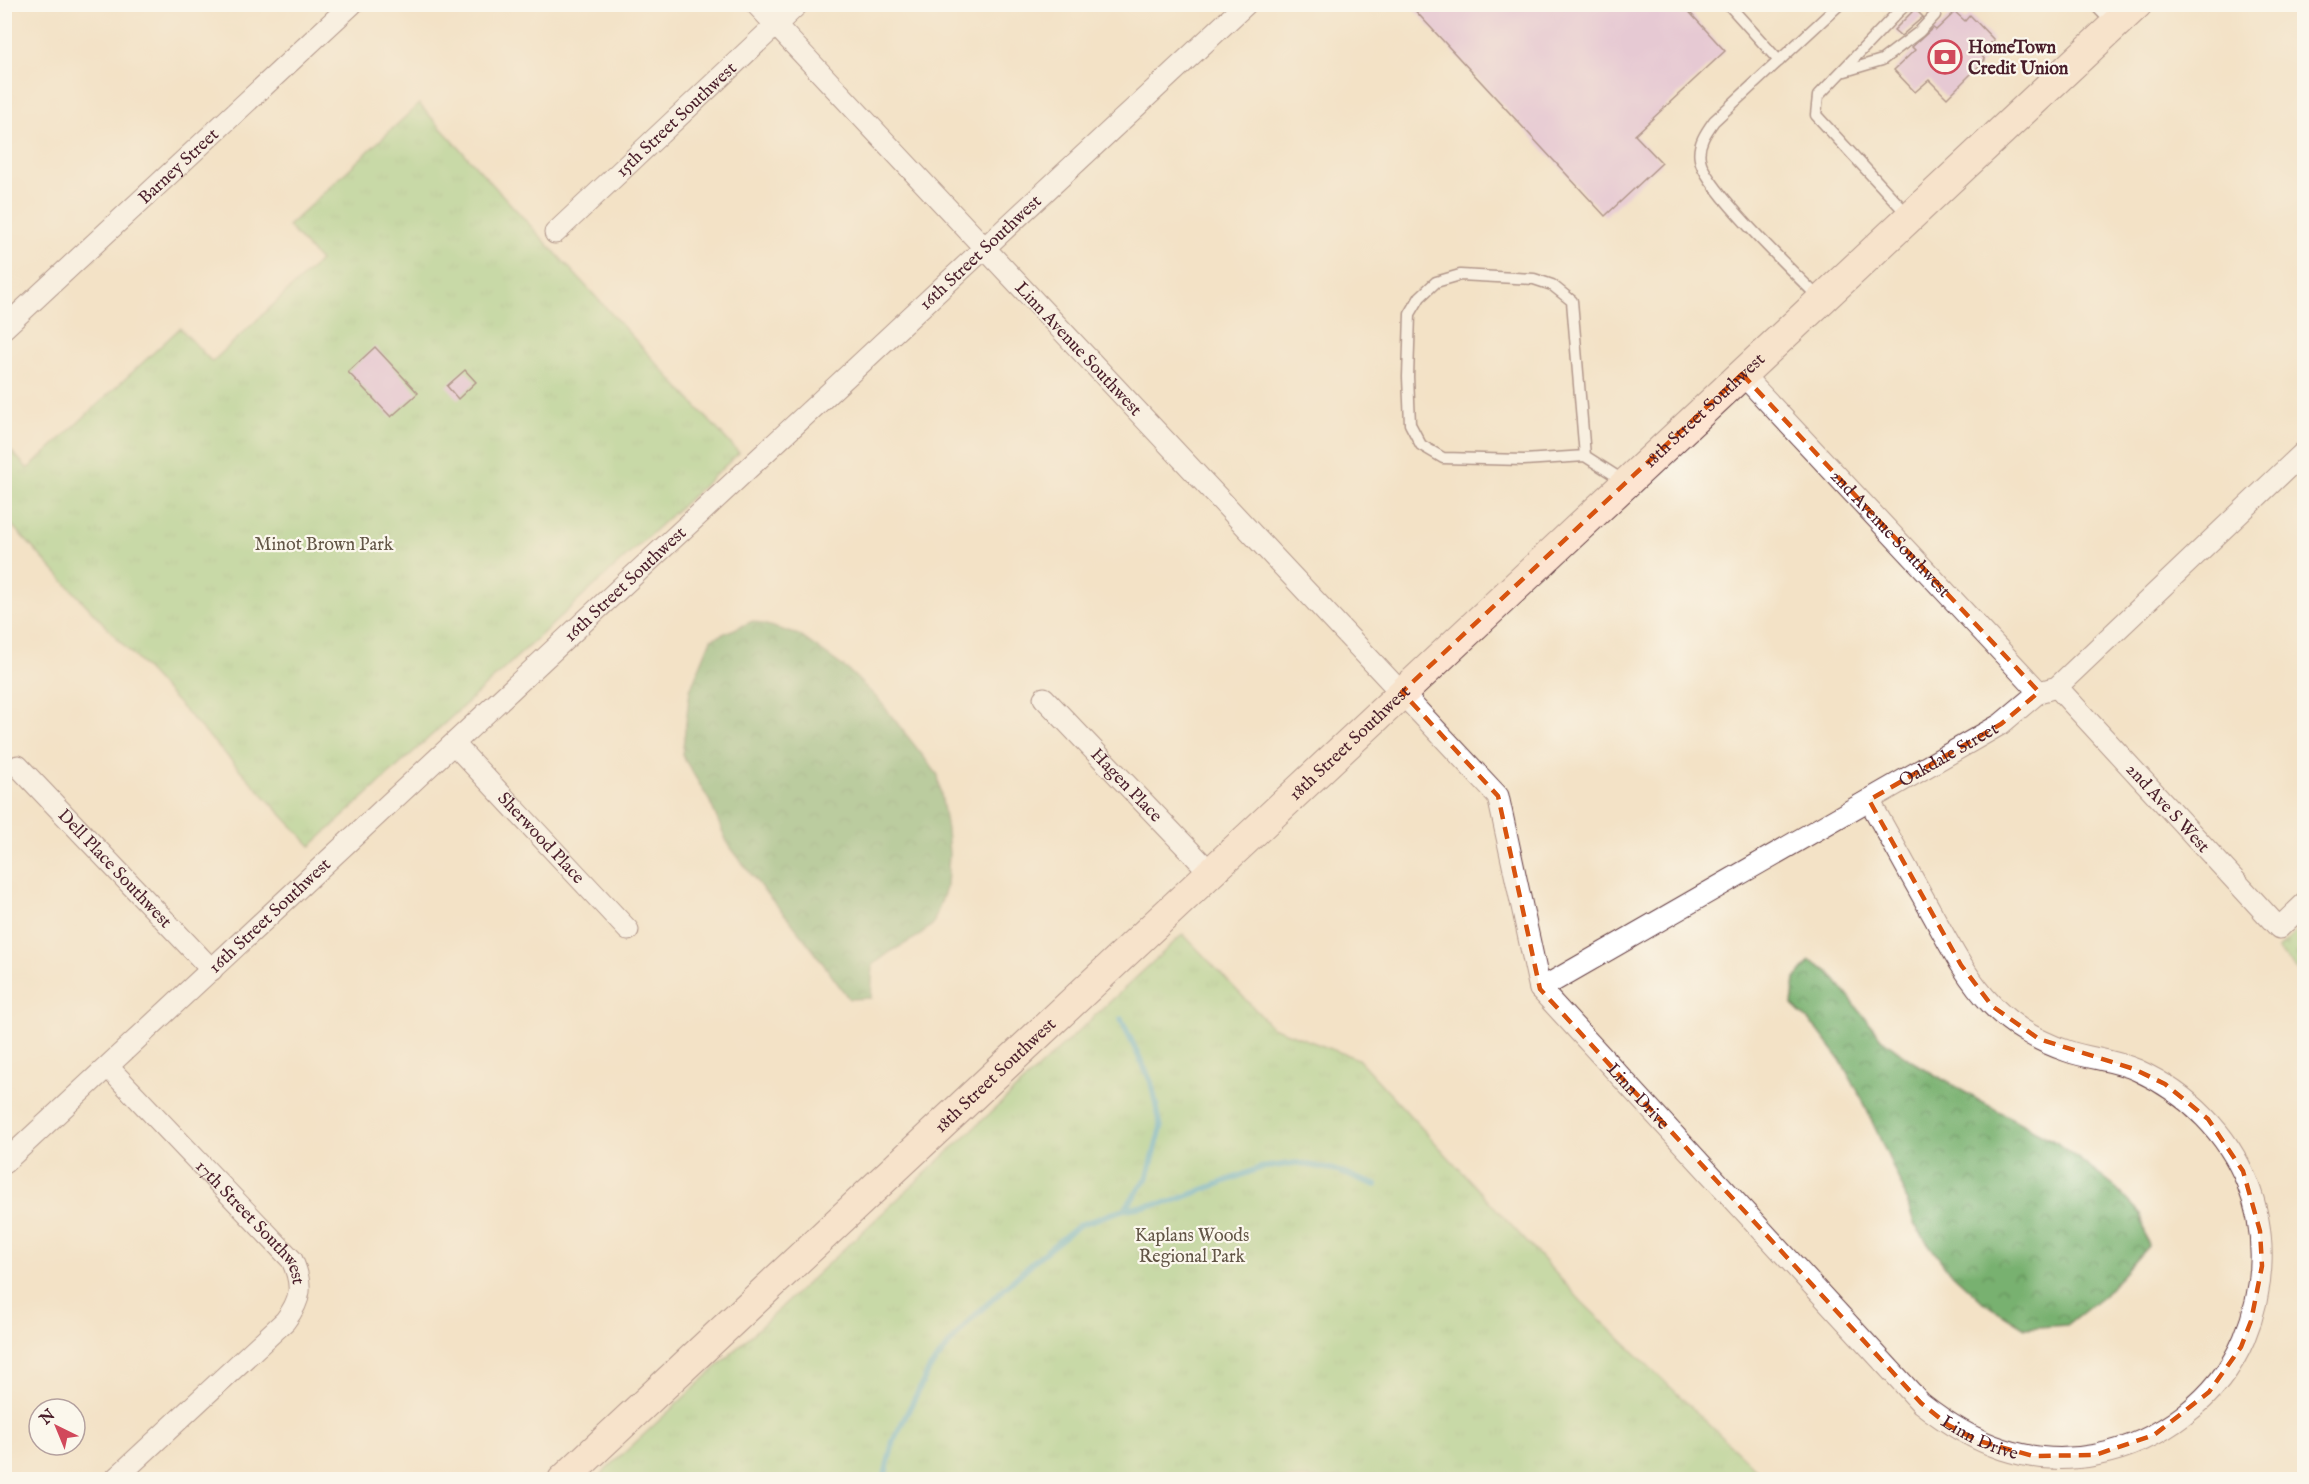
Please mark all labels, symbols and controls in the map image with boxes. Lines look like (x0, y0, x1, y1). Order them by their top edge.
place label: HomeTown Credit Union (1968, 37, 2069, 81)
bank icon: HomeTown Credit Union (1927, 39, 1963, 75)
street label: 15th Street Southwest (611, 58, 742, 183)
street label: Barney Street (134, 124, 224, 210)
street label: 16th Street Southwest (915, 191, 1047, 316)
street label: Linn Avenue Southwest (1009, 277, 1146, 422)
street label: 18th Street Southwest (1639, 349, 1771, 474)
street label: 2nd Avenue Southwest (1824, 466, 1955, 603)
street label: 16th Street Southwest (560, 522, 692, 647)
park label: Minot Brown Park (255, 534, 394, 557)
street label: 18th Street Southwest (1285, 681, 1416, 806)
street label: Oakdale Street (1895, 718, 2003, 793)
street label: Hagen Place (1085, 744, 1166, 828)
street label: 2nd Ave S West (2120, 759, 2214, 858)
street label: Sherwood Place (492, 788, 589, 889)
street label: Dell Place Southwest (52, 805, 176, 934)
street label: 16th Street Southwest (204, 854, 336, 979)
street label: 18th Street Southwest (930, 1014, 1062, 1139)
street label: Linn Drive (1601, 1059, 1674, 1135)
street label: 17th Street Southwest (190, 1156, 309, 1286)
park label: Kaplans Woods Regional Park (1135, 1225, 1249, 1269)
north arrow (27, 1397, 87, 1457)
text: N (36, 1405, 60, 1430)
street label: Linn Drive (1936, 1411, 2020, 1466)

